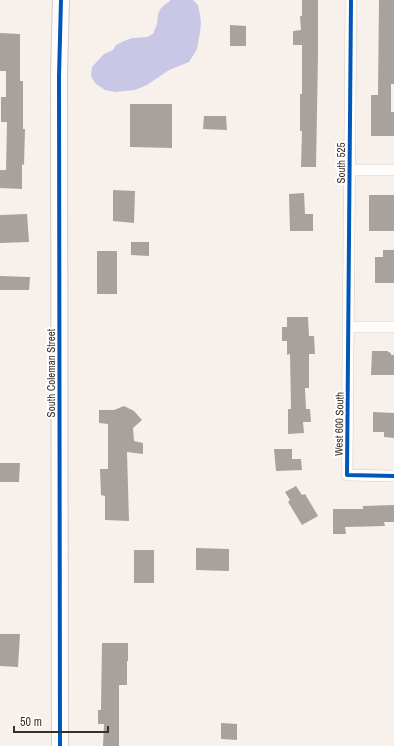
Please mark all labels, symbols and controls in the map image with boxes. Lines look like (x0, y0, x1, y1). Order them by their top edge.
street label: South 525 (334, 142, 348, 184)
street label: South Coleman Street (44, 328, 58, 417)
street label: West 600 South (331, 392, 347, 456)
scale bar (14, 708, 108, 734)
text: 50 m (20, 714, 42, 730)

